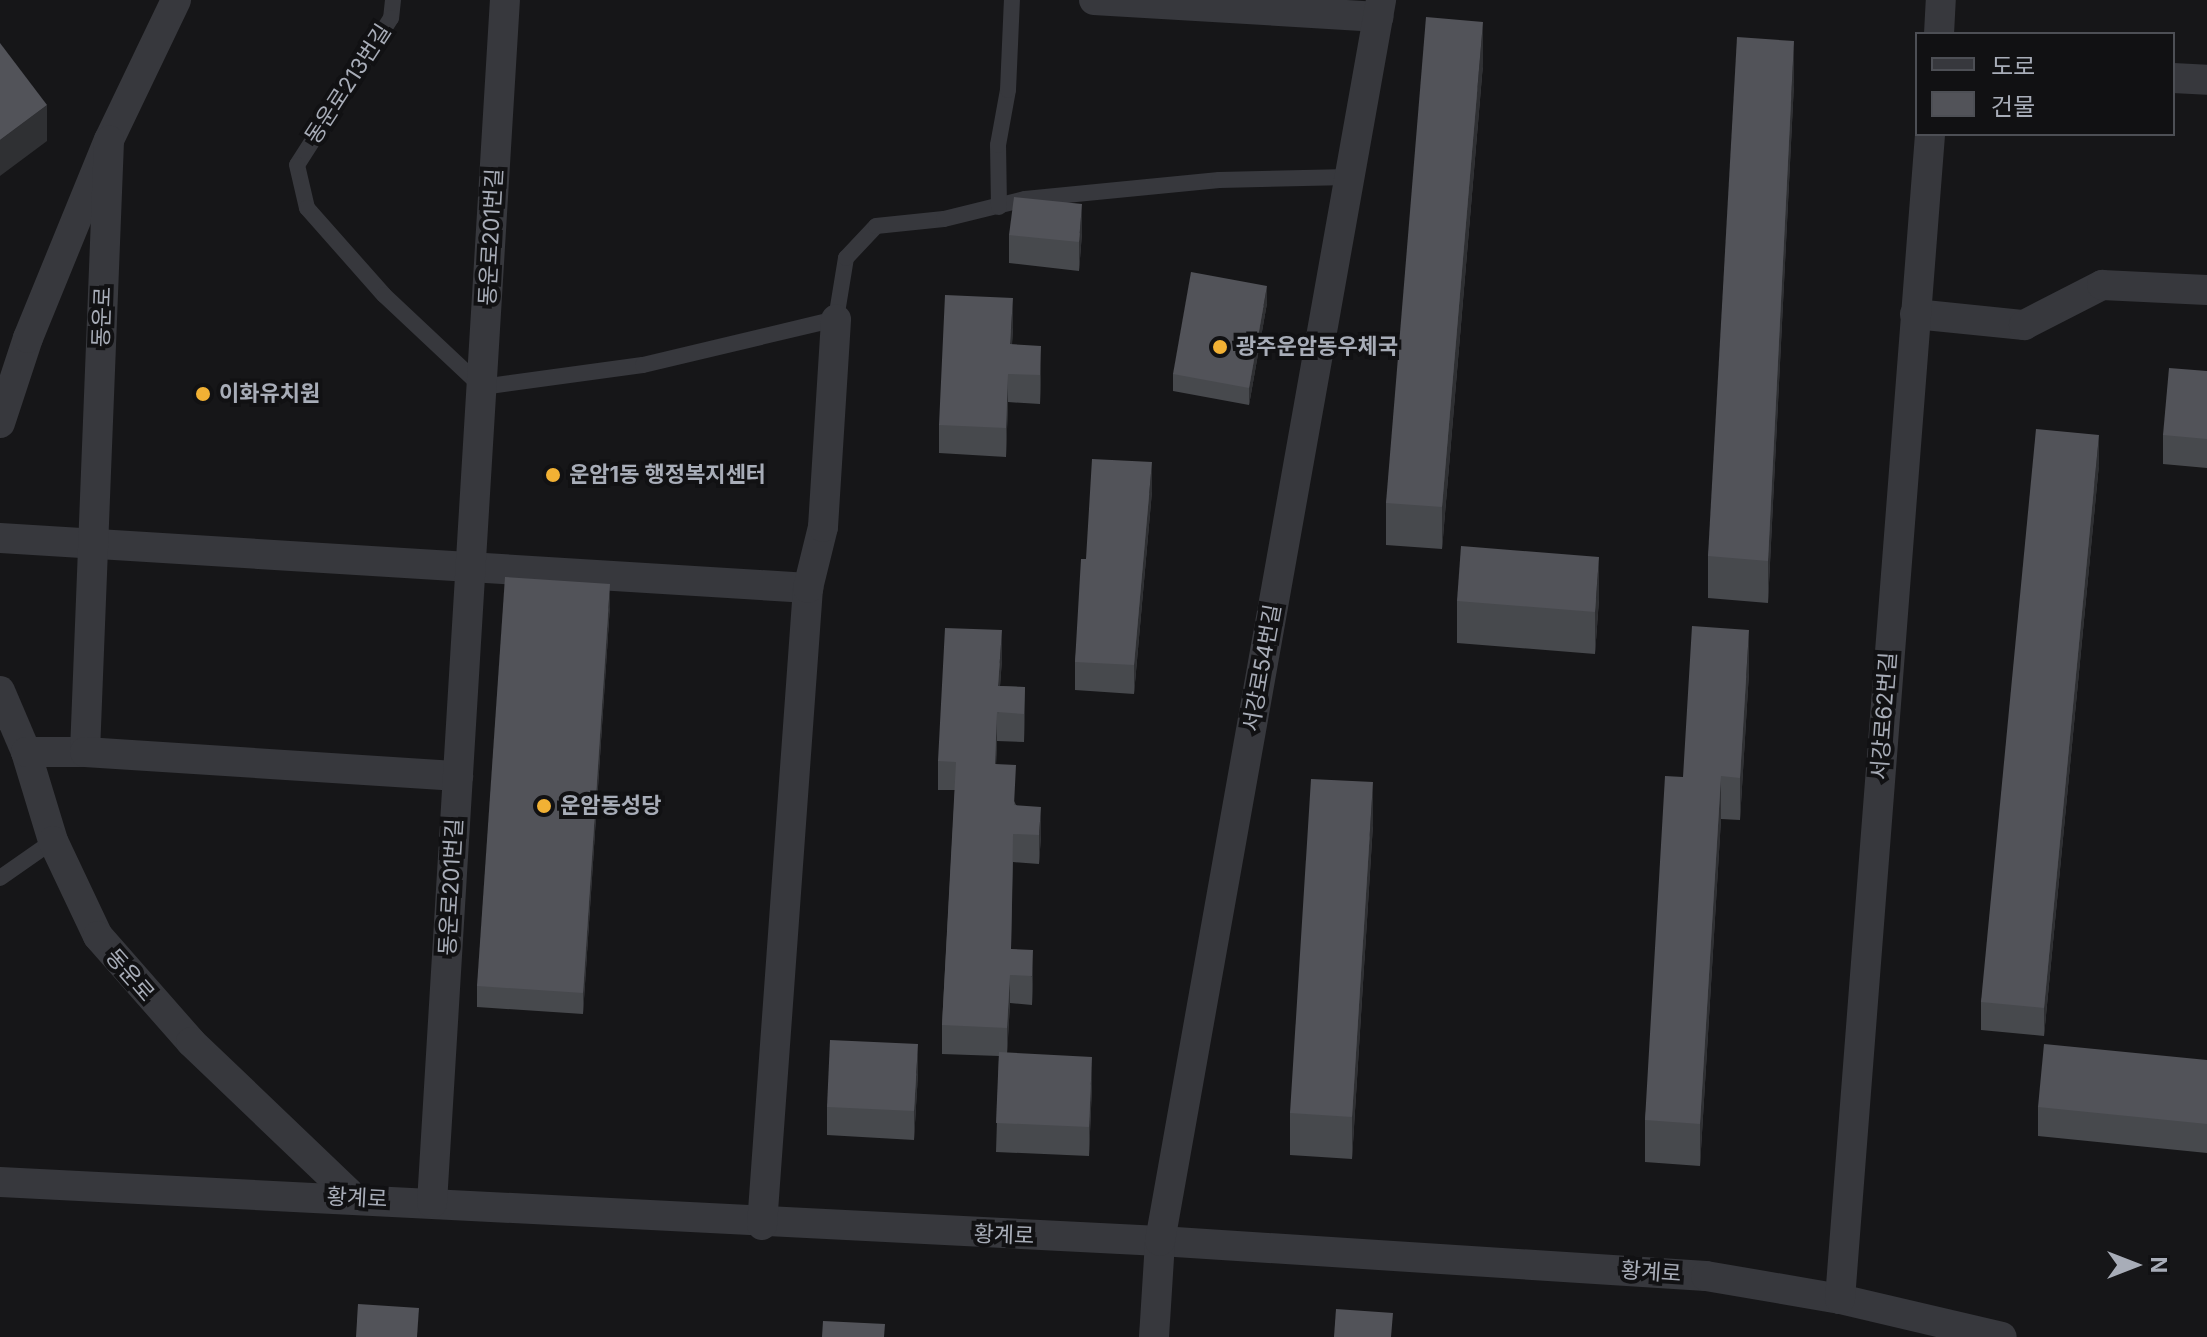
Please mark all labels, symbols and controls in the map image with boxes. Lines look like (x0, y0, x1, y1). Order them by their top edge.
street label: 동운로213번길 (300, 19, 396, 149)
legend (1915, 32, 2175, 136)
text: 도로 (1991, 52, 2035, 81)
text: 건물 (1991, 92, 2035, 121)
street label: 동운로201번길 (474, 168, 508, 306)
street label: 동운로 (88, 286, 116, 348)
place label: 광주운암동우체국 (1236, 334, 1398, 360)
marker: 광주운암동우체국 (1211, 338, 1229, 356)
place label: 이화유치원 (219, 381, 320, 407)
marker: 이화유치원 (194, 385, 212, 403)
place label: 운암1동 행정복지센터 (569, 462, 766, 488)
marker: 운암1동 행정복지센터 (544, 466, 562, 484)
street label: 서강로54번길 (1238, 602, 1286, 734)
street label: 서강로62번길 (1866, 651, 1902, 781)
place label: 운암동성당 (560, 793, 661, 819)
marker: 운암동성당 (535, 797, 553, 815)
street label: 동운로201번길 (434, 818, 468, 956)
street label: 동운로 (100, 943, 160, 1007)
street label: 황계로 (326, 1183, 388, 1213)
street label: 황계로 (973, 1221, 1035, 1249)
north arrow (2095, 1225, 2175, 1305)
street label: 황계로 (1620, 1257, 1682, 1287)
text: N (2146, 1257, 2172, 1273)

